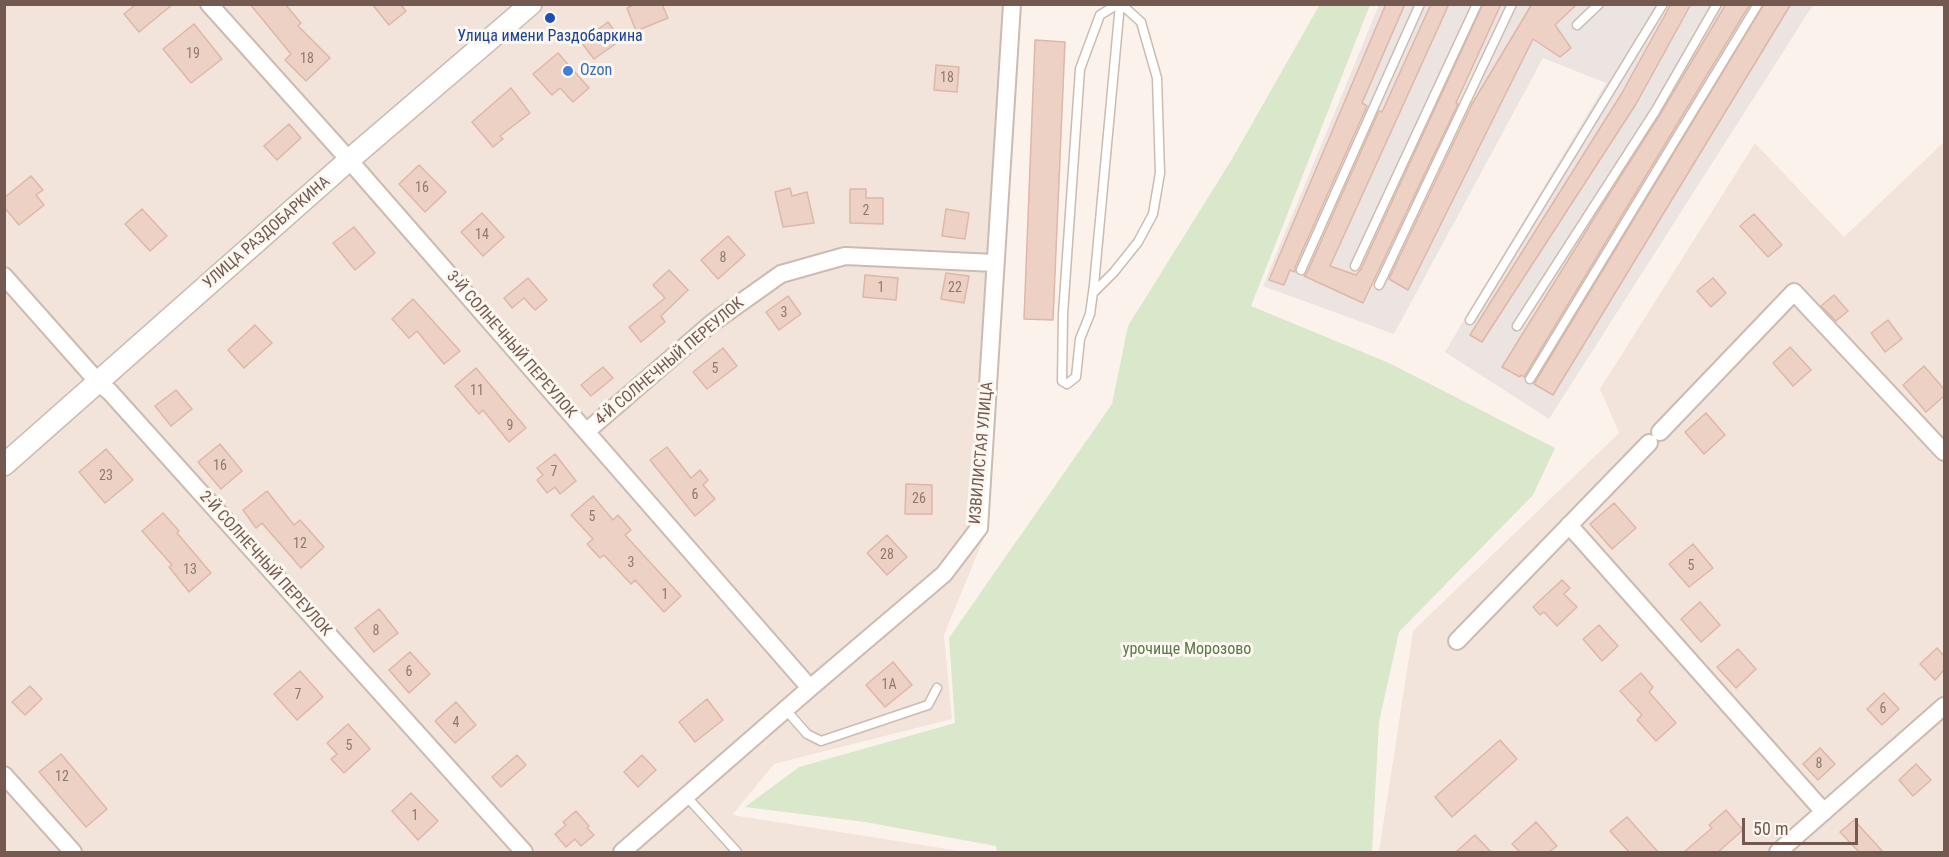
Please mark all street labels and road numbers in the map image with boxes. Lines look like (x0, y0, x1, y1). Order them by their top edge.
street label: УЛИЦА РАЗДОБАРКИНА (200, 173, 334, 293)
street label: 3-Й СОЛНЕЧНЫЙ ПЕРЕУЛОК (442, 268, 580, 422)
street label: 4-Й СОЛНЕЧНЫЙ ПЕРЕУЛОК (592, 294, 748, 430)
street label: ИЗВИЛИСТАЯ УЛИЦА (966, 381, 998, 525)
street label: 2-Й СОЛНЕЧНЫЙ ПЕРЕУЛОК (195, 488, 335, 640)

